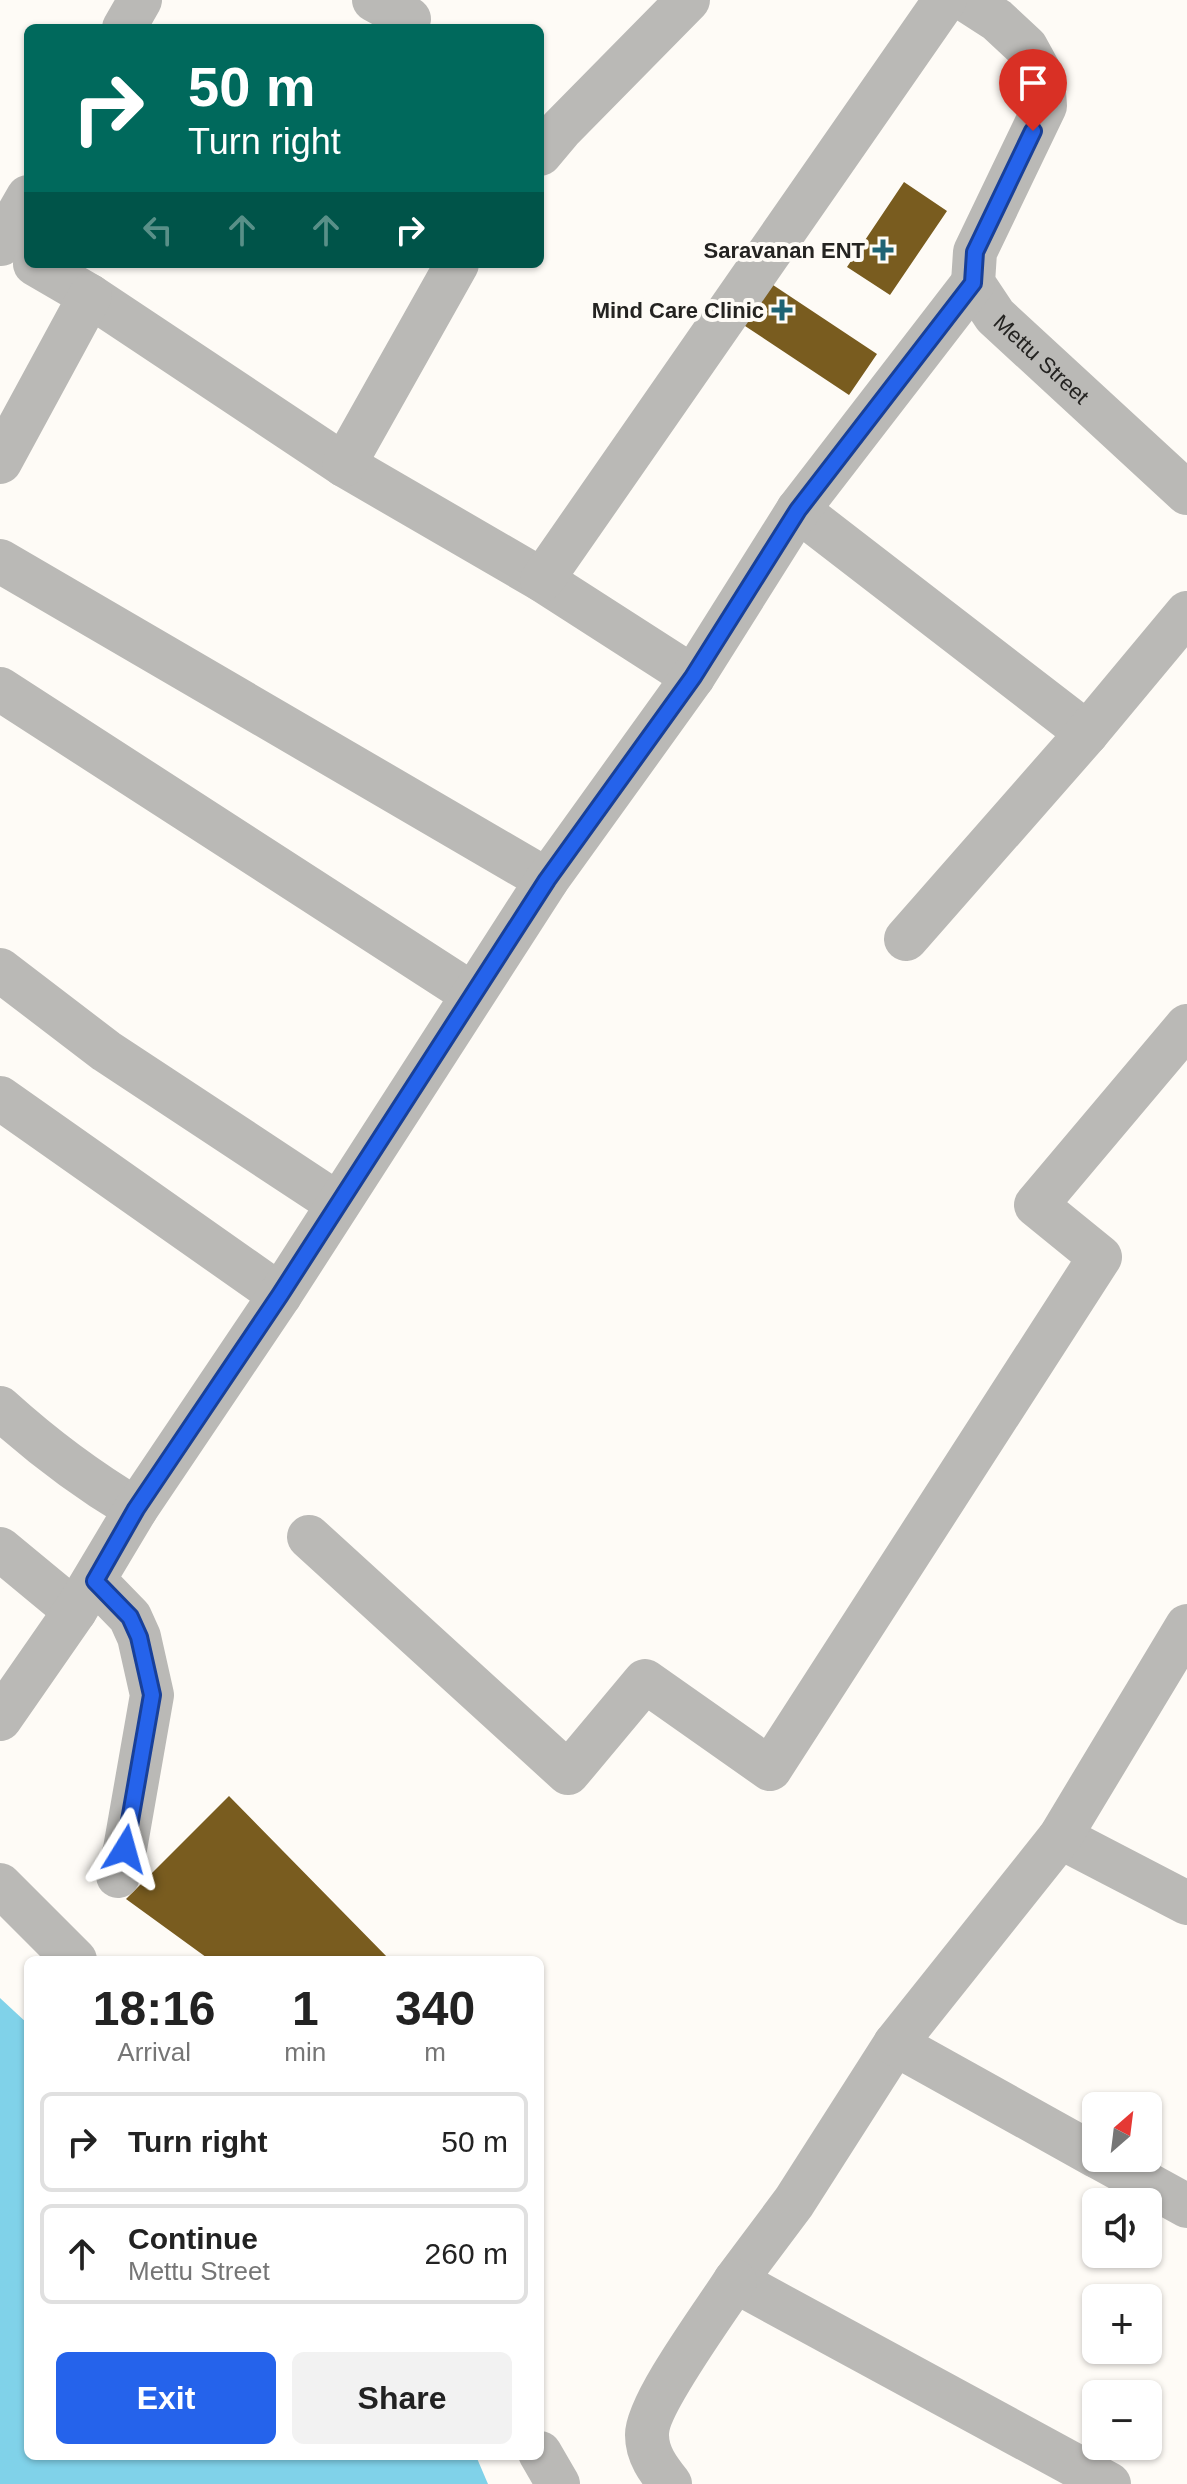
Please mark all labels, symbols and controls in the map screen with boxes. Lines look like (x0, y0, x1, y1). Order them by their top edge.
pin (999, 49, 1067, 131)
text: 50 m (188, 55, 316, 118)
icon: right (56, 56, 160, 160)
icon: arrive (1011, 61, 1055, 105)
text: Turn right (188, 121, 341, 162)
icon: left (136, 208, 180, 252)
icon: ahead (220, 208, 264, 252)
icon: ahead (304, 208, 348, 252)
icon: right (388, 208, 432, 252)
place label: Saravanan ENT (704, 238, 866, 263)
marker: Saravanan ENT (872, 239, 894, 261)
place label: Mind Care Clinic (592, 298, 764, 323)
marker: Mind Care Clinic (771, 299, 793, 321)
street label: Mettu Street (989, 309, 1094, 409)
position arrow (83, 1807, 167, 1891)
text: 18:16 (93, 1982, 216, 2035)
text: 1 (292, 1982, 319, 2035)
text: 340 (395, 1982, 475, 2035)
text: Arrival (117, 2037, 191, 2067)
text: min (284, 2037, 326, 2067)
text: m (424, 2037, 446, 2067)
north arrow (1082, 2092, 1162, 2172)
map controls (1082, 2092, 1162, 2460)
icon: right (60, 2120, 104, 2164)
text: Turn right (128, 2125, 267, 2158)
text: 50 m (441, 2125, 508, 2158)
button: sound (1082, 2188, 1162, 2268)
text: Continue (128, 2222, 258, 2255)
icon: ahead (60, 2232, 104, 2276)
text: 260 m (425, 2237, 508, 2270)
text: Mettu Street (128, 2256, 270, 2286)
button: + (1082, 2284, 1162, 2364)
button: Exit (56, 2352, 276, 2444)
button: Share (292, 2352, 512, 2444)
button: − (1082, 2380, 1162, 2460)

